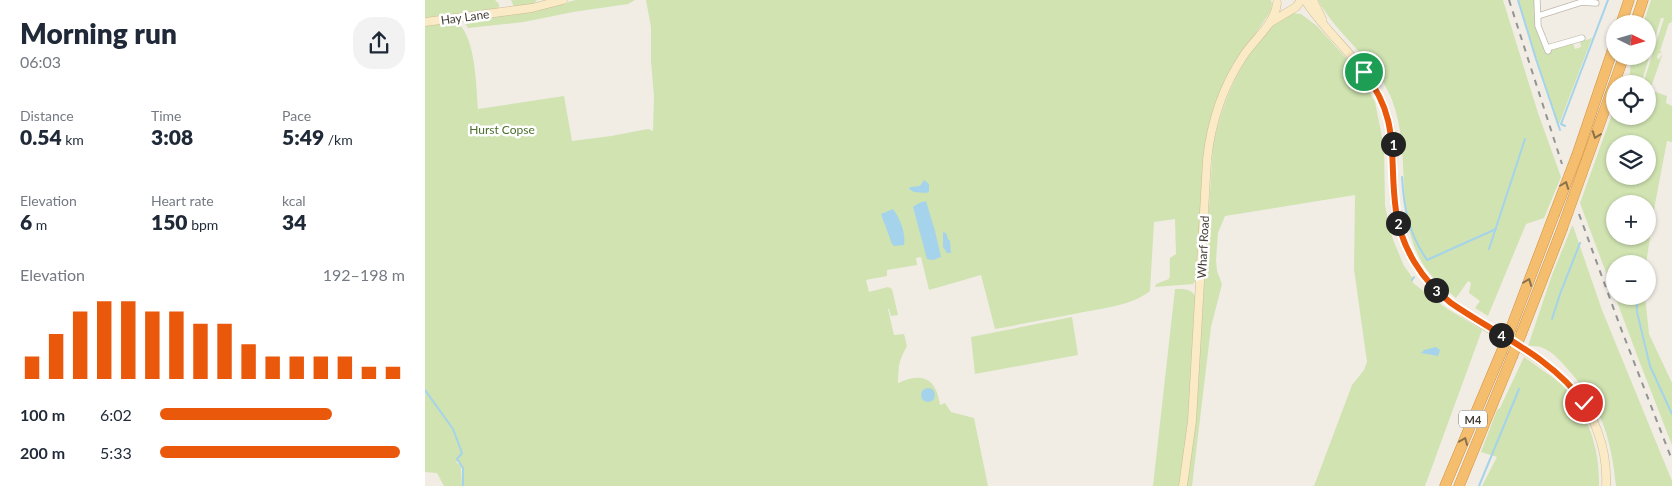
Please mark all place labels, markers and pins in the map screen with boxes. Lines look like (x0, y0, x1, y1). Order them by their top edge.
pin (1343, 51, 1385, 93)
pin: 1 (1381, 132, 1405, 156)
pin: 2 (1385, 210, 1411, 236)
pin: 3 (1423, 278, 1449, 302)
pin: 4 (1489, 322, 1513, 348)
pin (1563, 382, 1605, 424)

